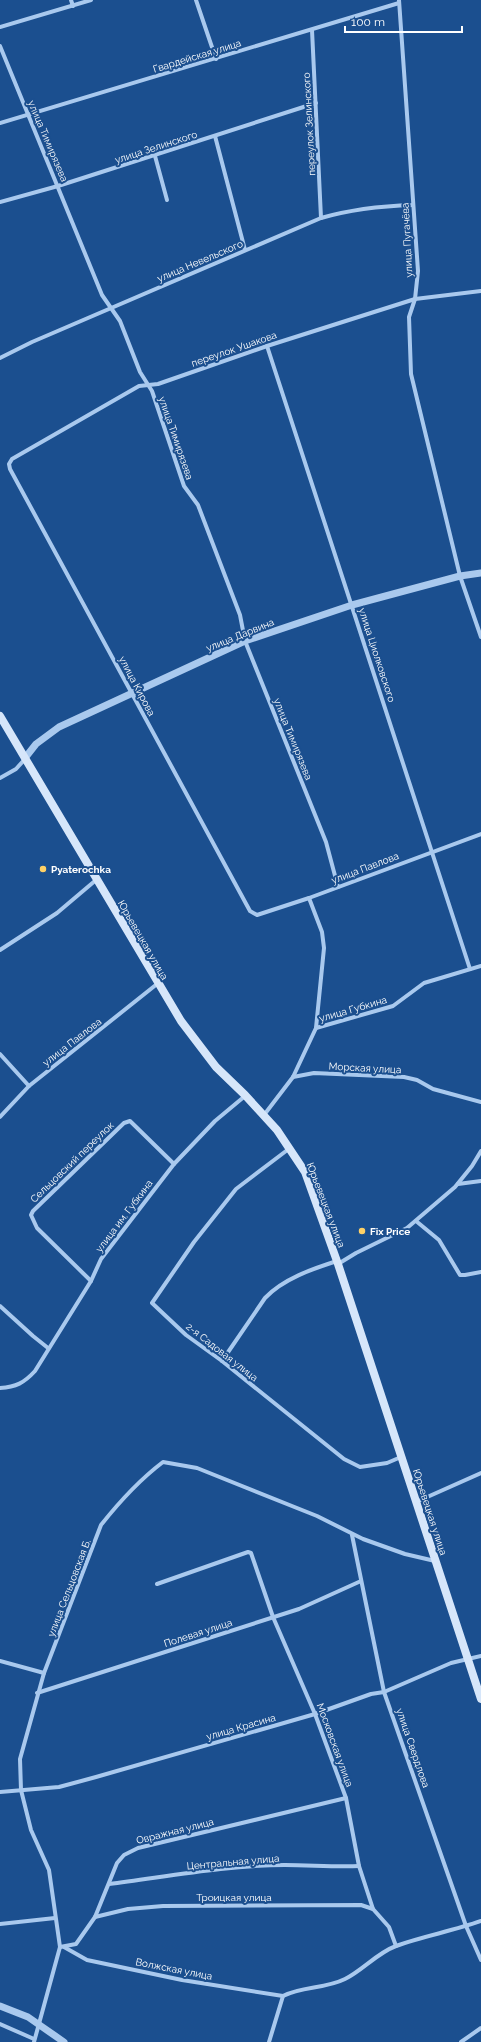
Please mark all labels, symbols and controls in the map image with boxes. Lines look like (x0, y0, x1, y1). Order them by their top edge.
scale bar (345, 8, 462, 34)
text: 100 m (351, 15, 385, 29)
street label: Гвардейская улица (152, 37, 242, 75)
street label: переулок Зелинского (301, 72, 317, 176)
street label: улица Тимирязева (26, 99, 70, 183)
street label: улица Зелинского (113, 128, 199, 166)
street label: улица Пугачёва (400, 202, 414, 278)
street label: улица Невельского (155, 238, 245, 284)
street label: переулок Ушакова (190, 329, 278, 369)
street label: улица Тимирязева (157, 395, 195, 481)
street label: улица Циолковского (357, 607, 397, 704)
street label: улица Дарвина (204, 616, 276, 654)
street label: улица Кирова (117, 654, 157, 718)
street label: улица Тимирязева (272, 696, 314, 782)
street label: улица Павлова (330, 850, 400, 886)
marker: Pyaterochka (38, 864, 48, 874)
place label: Pyaterochka (51, 864, 111, 875)
street label: Юрьевецкая улица (116, 898, 170, 982)
street label: улица Губкина (318, 994, 388, 1024)
street label: улица Павлова (41, 1016, 103, 1068)
street label: Морская улица (328, 1061, 402, 1075)
street label: Сельцовский переулок (28, 1119, 116, 1205)
street label: Юрьевецкая улица (305, 1161, 347, 1249)
street label: улица им. Губкина (93, 1178, 155, 1254)
marker: Fix Price (357, 1226, 367, 1236)
place label: Fix Price (370, 1226, 410, 1237)
street label: 2-я Садовая улица (184, 1321, 260, 1383)
street label: Юрьевецкая улица (411, 1467, 449, 1557)
street label: улица Сельцовская Б. (45, 1538, 93, 1638)
street label: Полевая улица (162, 1617, 234, 1649)
street label: Московская улица (315, 1702, 355, 1788)
street label: улица Свердлова (394, 1707, 432, 1789)
street label: улица Красина (205, 1712, 277, 1742)
street label: Овражная улица (135, 1816, 215, 1846)
street label: Центральная улица (186, 1852, 280, 1872)
street label: Троицкая улица (196, 1892, 272, 1903)
street label: Волжская улица (135, 1956, 213, 1982)

